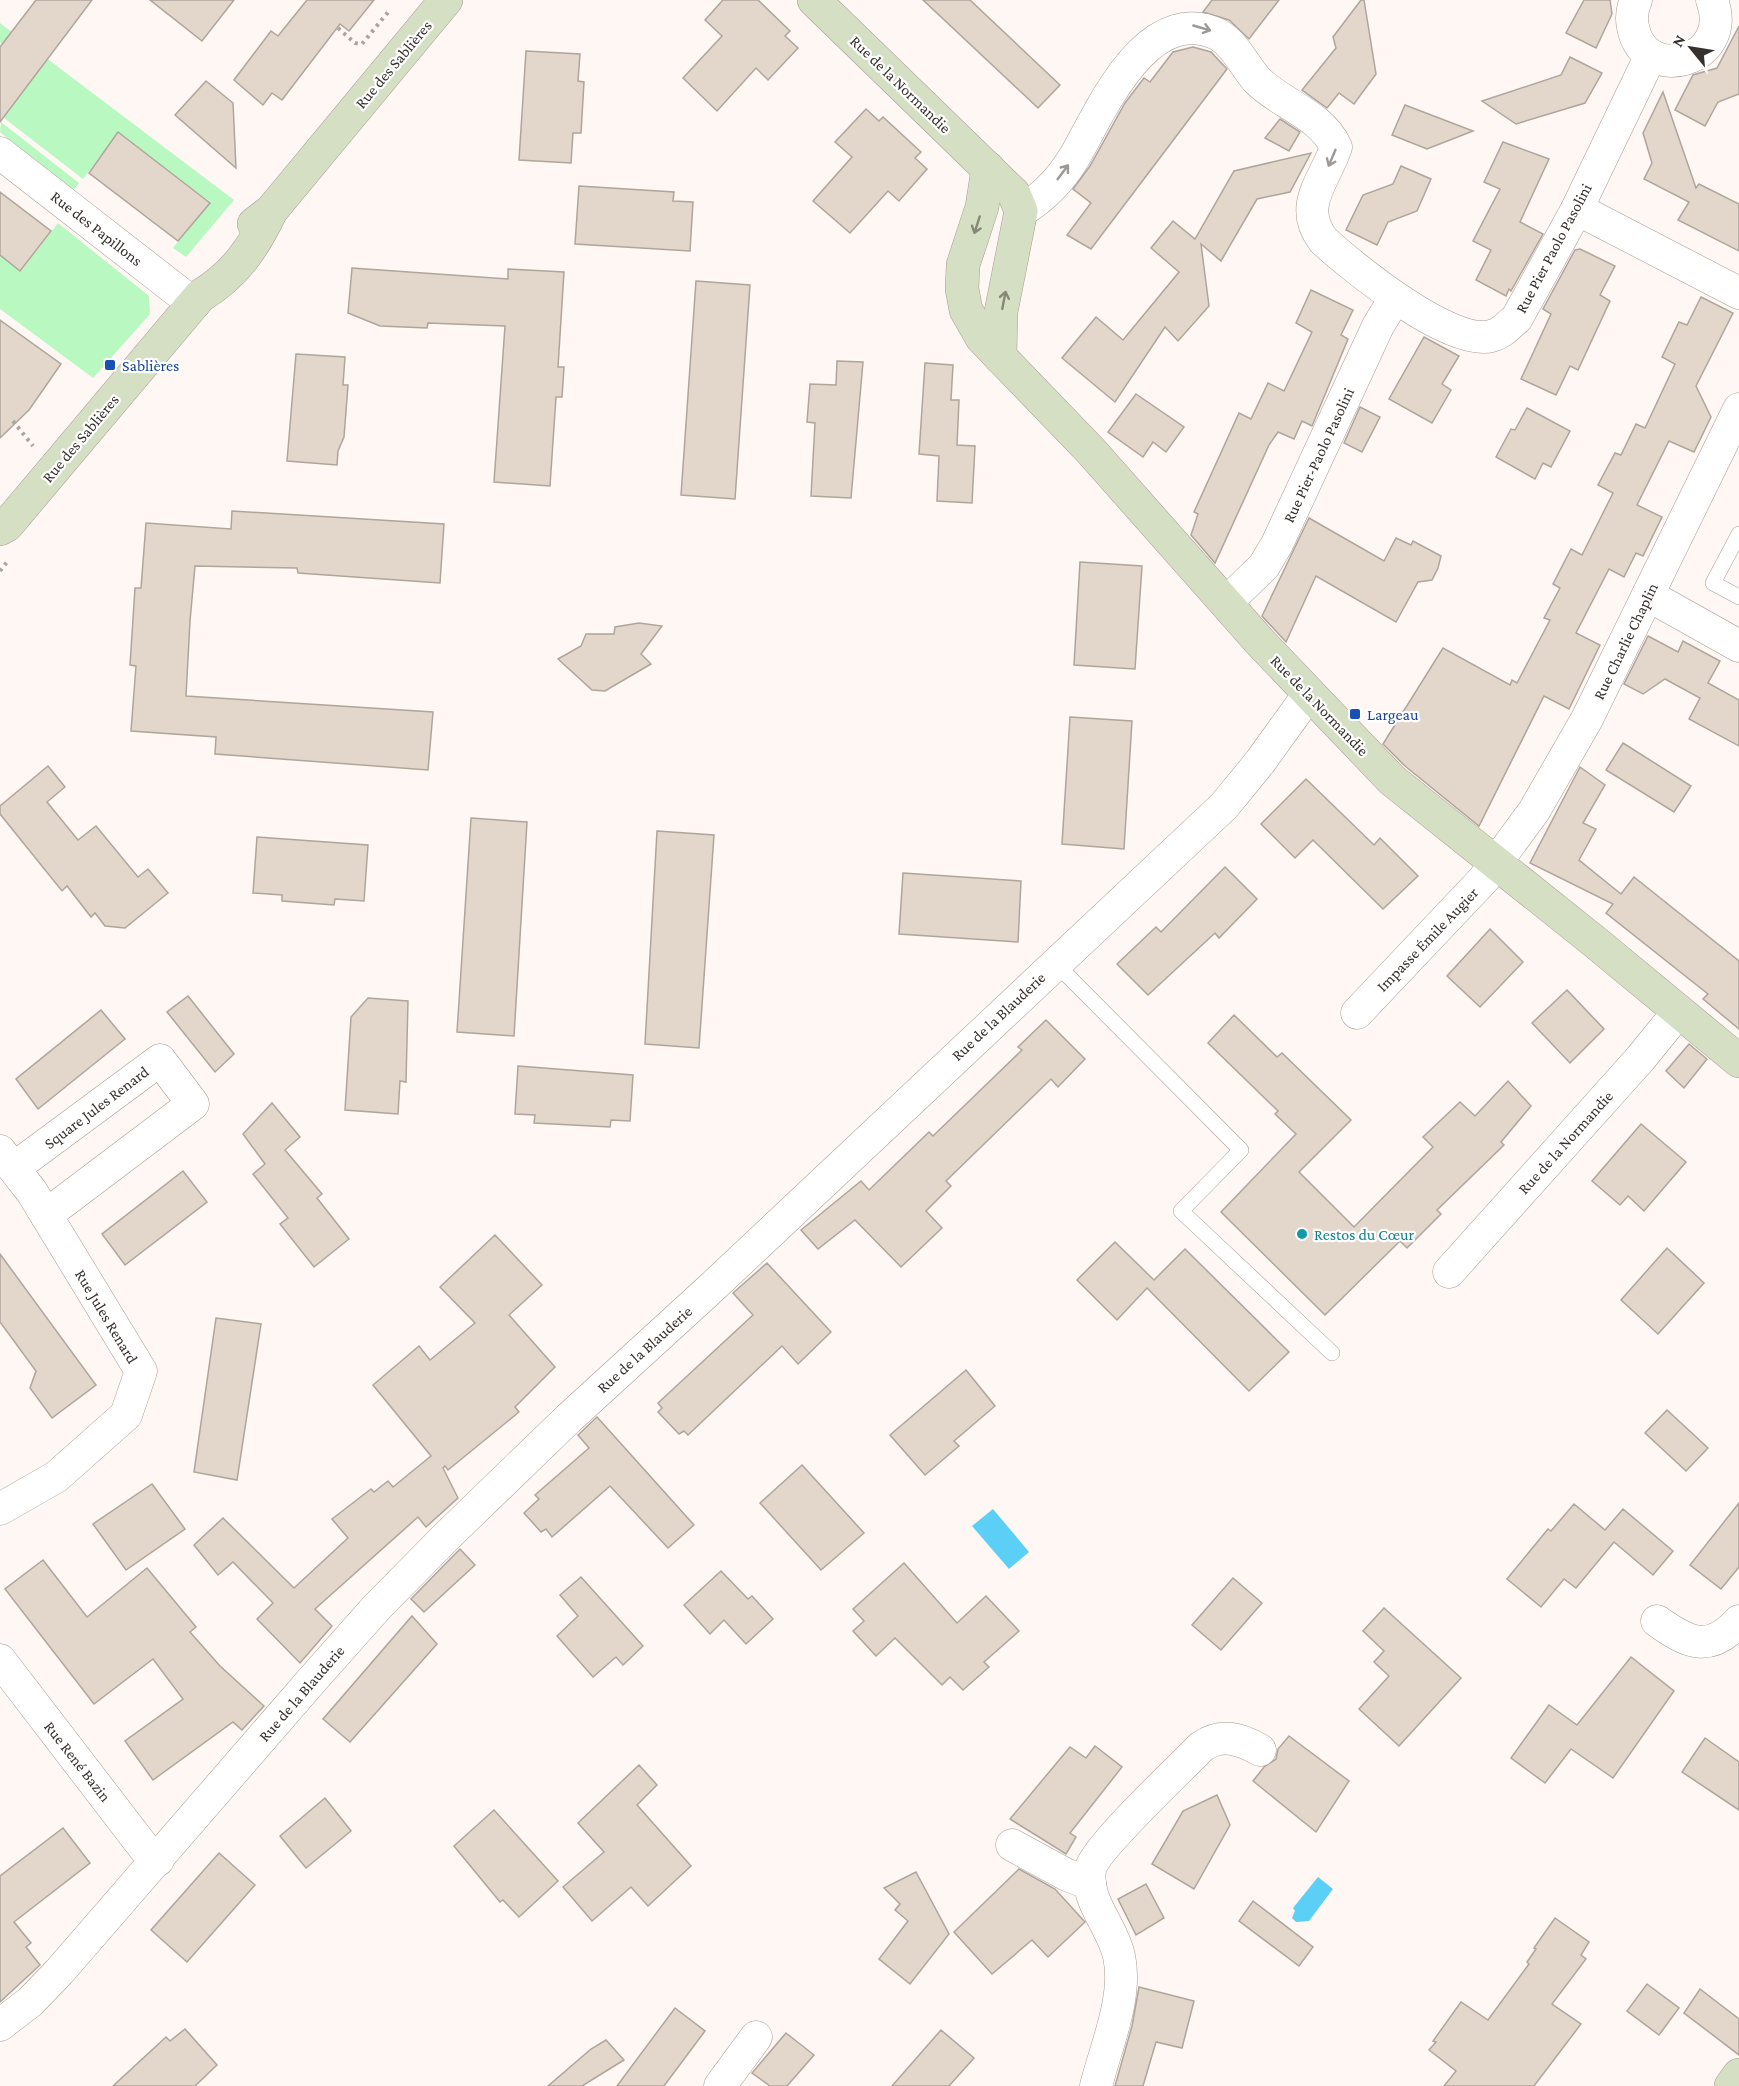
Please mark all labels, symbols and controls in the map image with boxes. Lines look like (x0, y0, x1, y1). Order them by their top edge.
street label: Rue des Sablières (352, 17, 435, 112)
north arrow (1661, 18, 1721, 78)
one-way arrow (1192, 23, 1211, 34)
street label: Rue de la Normandie (847, 32, 954, 137)
text: N (1668, 32, 1689, 50)
one-way arrow (1326, 148, 1337, 166)
one-way arrow (1057, 164, 1070, 180)
street label: Rue Pier Paolo Pasolini (1512, 181, 1595, 316)
street label: Rue des Papillons (47, 188, 146, 270)
one-way arrow (970, 215, 981, 234)
one-way arrow (999, 291, 1010, 311)
place label: Sablières (122, 357, 179, 374)
marker: Sablières (103, 358, 117, 372)
street label: Rue Pier-Paolo Pasolini (1280, 385, 1357, 525)
street label: Rue des Sablières (39, 391, 122, 486)
street label: Rue Charlie Chaplin (1590, 580, 1662, 703)
street label: Rue de la Normandie (1267, 652, 1372, 759)
place label: Largeau (1367, 706, 1419, 724)
marker: Largeau (1348, 707, 1362, 721)
street label: Impasse Émile Augier (1373, 884, 1482, 996)
street label: Rue de la Blauderie (948, 969, 1049, 1064)
street label: Square Jules Renard (41, 1062, 153, 1153)
street label: Rue de la Normandie (1515, 1087, 1616, 1197)
place label: Restos du Cœur (1314, 1226, 1414, 1243)
marker: Restos du Cœur (1295, 1227, 1309, 1241)
street label: Rue Jules Renard (71, 1266, 142, 1367)
street label: Rue de la Blauderie (594, 1302, 695, 1396)
street label: Rue de la Blauderie (255, 1642, 348, 1745)
street label: Rue René Bazin (41, 1718, 114, 1805)

